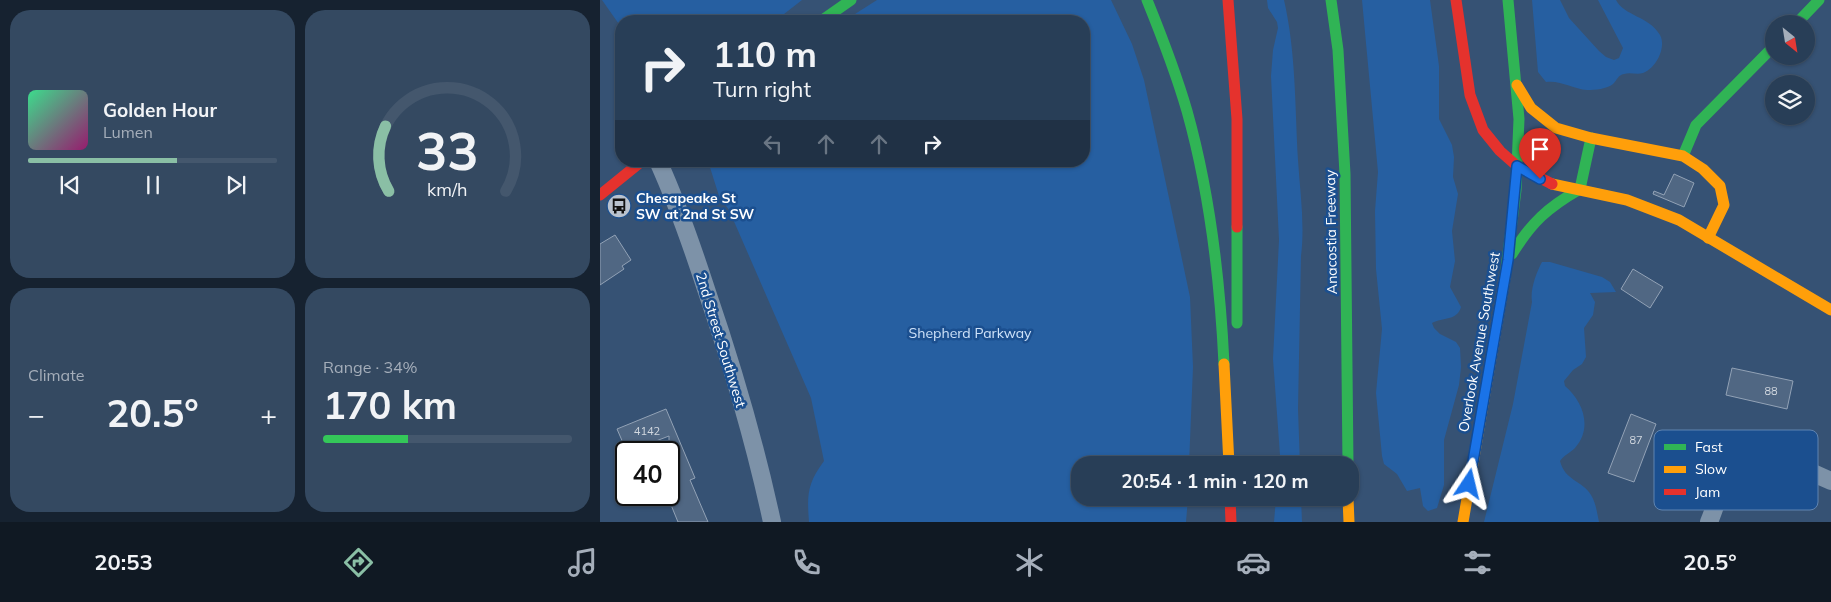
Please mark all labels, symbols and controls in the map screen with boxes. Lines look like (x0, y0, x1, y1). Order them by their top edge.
north arrow (1765, 15, 1815, 65)
map controls (1765, 15, 1815, 125)
text: 110 m (713, 32, 817, 76)
icon: right (630, 35, 695, 100)
text: Turn right (713, 75, 811, 103)
button: layers (1765, 75, 1815, 125)
text: Golden Hour (103, 98, 217, 122)
text: 33 (416, 118, 479, 183)
text: Lumen (103, 122, 153, 142)
pin (1519, 128, 1561, 179)
icon: left (759, 130, 787, 158)
icon: ahead (812, 130, 840, 158)
icon: ahead (865, 130, 893, 158)
icon: right (918, 130, 946, 158)
icon: arrive (1526, 135, 1554, 163)
street label: Anacostia Freeway (1321, 169, 1341, 294)
icon: previous (56, 171, 84, 199)
icon: pause (139, 171, 167, 199)
icon: next (222, 171, 250, 199)
text: km/h (427, 178, 468, 200)
place label: Chesapeake St SW at 2nd St SW (636, 189, 755, 223)
bus stop icon: Chesapeake St SW at 2nd St SW (606, 193, 632, 219)
street label: Overlook Avenue Southwest (1454, 250, 1504, 434)
street label: 2nd Street Southwest (692, 270, 750, 410)
park label: Shepherd Parkway (909, 324, 1032, 342)
text: Range · 34% (323, 357, 418, 377)
text: Climate (28, 365, 84, 385)
text: 170 km (323, 381, 457, 429)
house number: 88 (1764, 384, 1778, 398)
text: 20.5° (106, 389, 199, 437)
text: − (28, 397, 45, 432)
text: + (260, 397, 277, 432)
house number: 4142 (634, 424, 661, 438)
legend (1654, 430, 1818, 510)
house number: 87 (1629, 433, 1643, 447)
text: Fast (1695, 438, 1723, 456)
speed limit sign: 40 (615, 441, 680, 506)
position arrow (1442, 457, 1494, 509)
text: Slow (1695, 460, 1727, 478)
text: 20:54 · 1 min · 120 m (1121, 469, 1309, 493)
text: Jam (1695, 483, 1720, 501)
icon: directions (341, 545, 376, 580)
icon: music (565, 545, 600, 580)
icon: phone (789, 545, 824, 580)
icon: climate (1012, 545, 1047, 580)
icon: car (1236, 545, 1271, 580)
icon: filters (1460, 545, 1495, 580)
text: 20:53 (94, 548, 153, 576)
text: 20.5° (1683, 548, 1737, 576)

